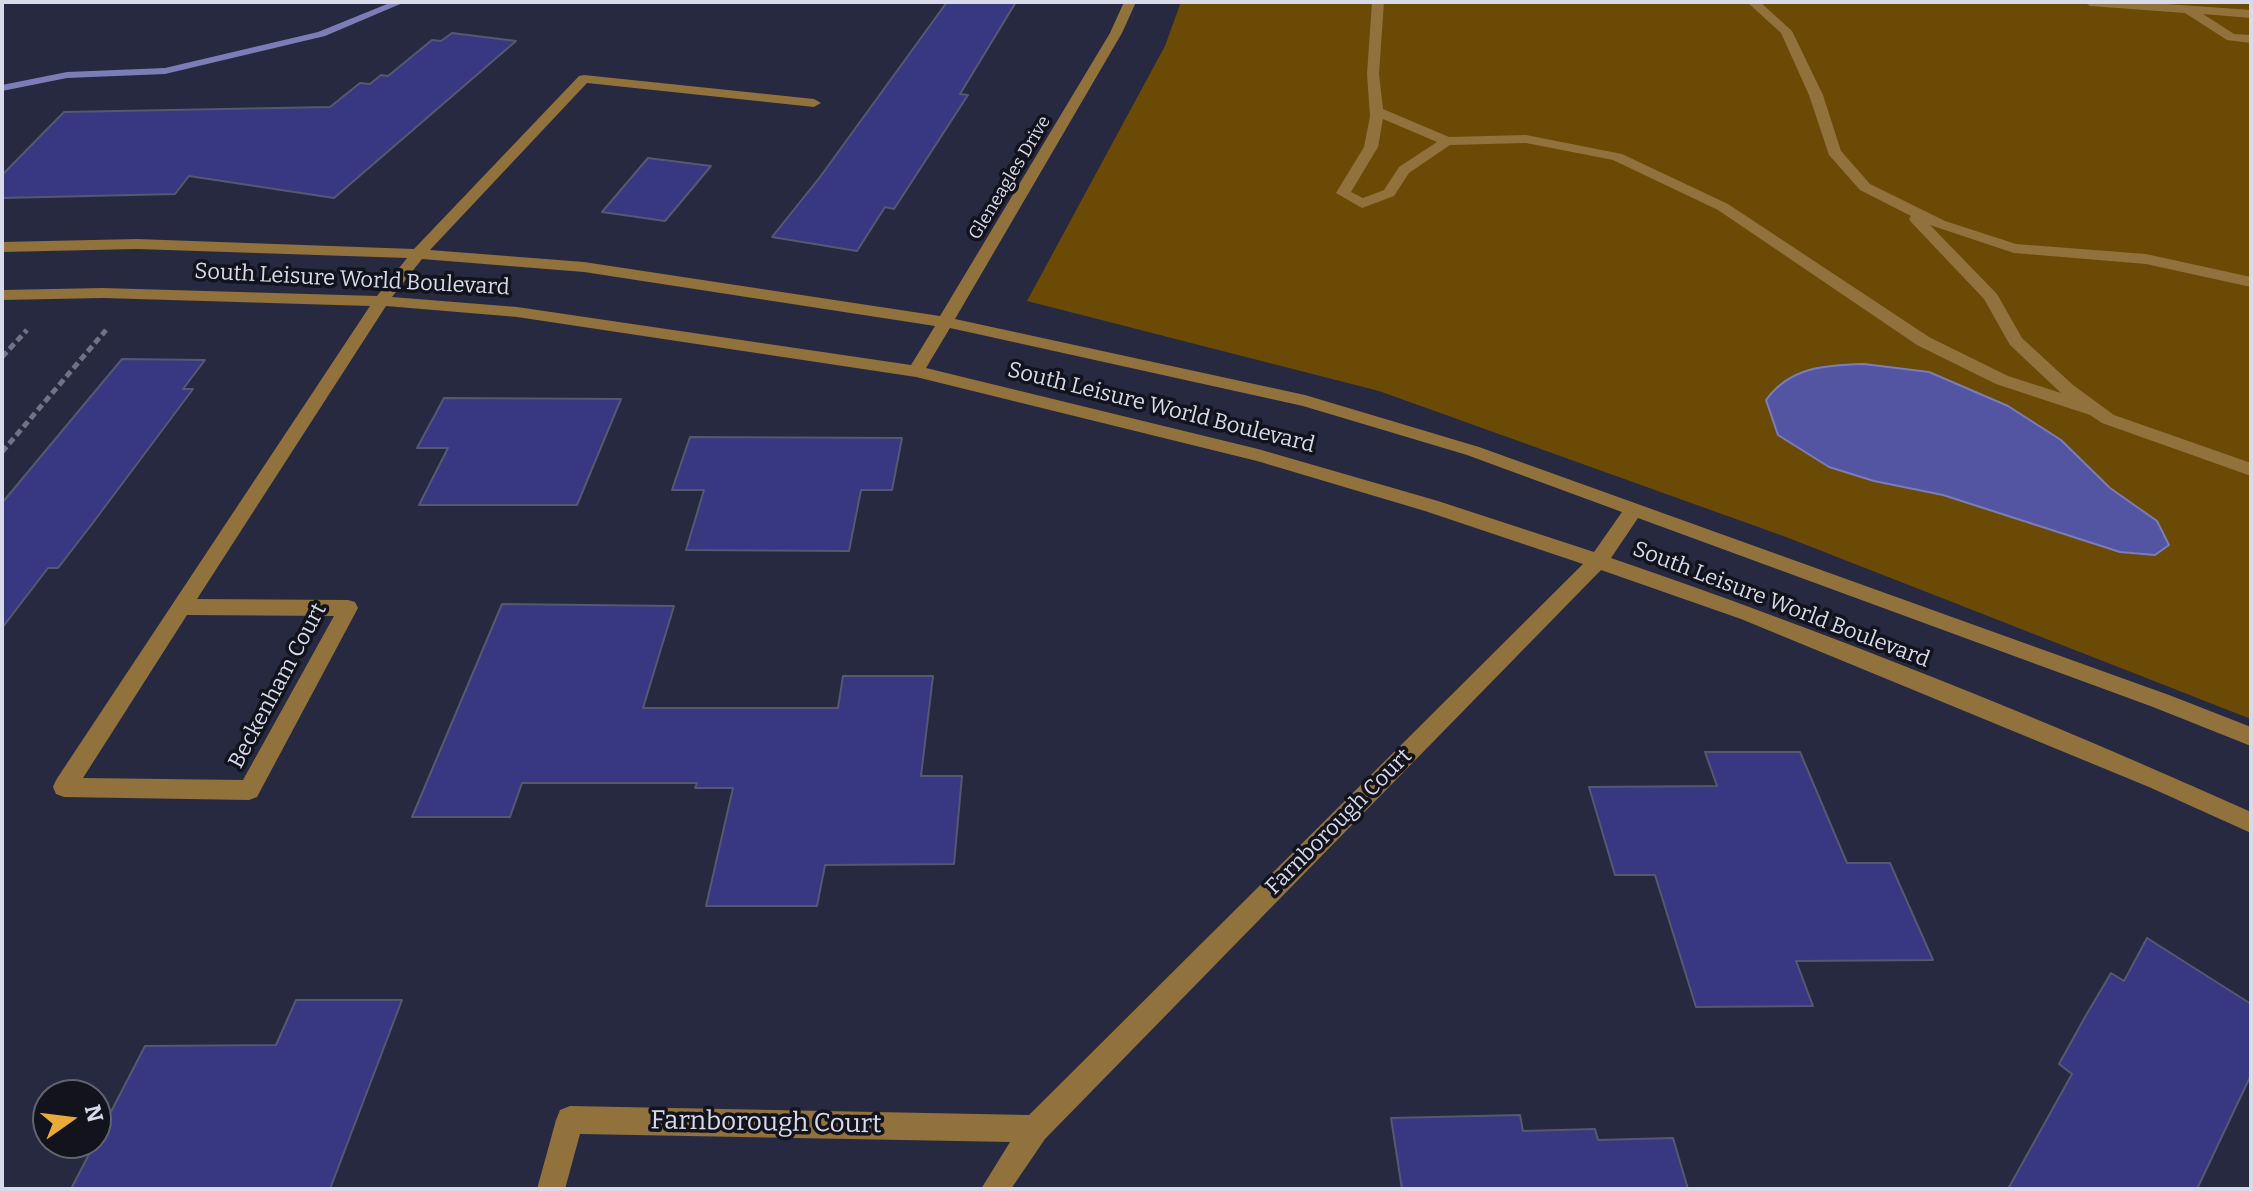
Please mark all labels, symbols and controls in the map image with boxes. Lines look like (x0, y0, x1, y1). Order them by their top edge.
street label: Gleneagles Drive (965, 112, 1055, 244)
street label: South Leisure World Boulevard (194, 259, 510, 301)
street label: South Leisure World Boulevard (1005, 357, 1317, 459)
street label: South Leisure World Boulevard (1629, 536, 1933, 674)
street label: Beckenham Court (223, 599, 333, 773)
street label: Farnborough Court (1260, 743, 1418, 901)
north arrow (32, 1079, 112, 1159)
text: N (79, 1102, 109, 1125)
street label: Farnborough Court (650, 1105, 882, 1141)

